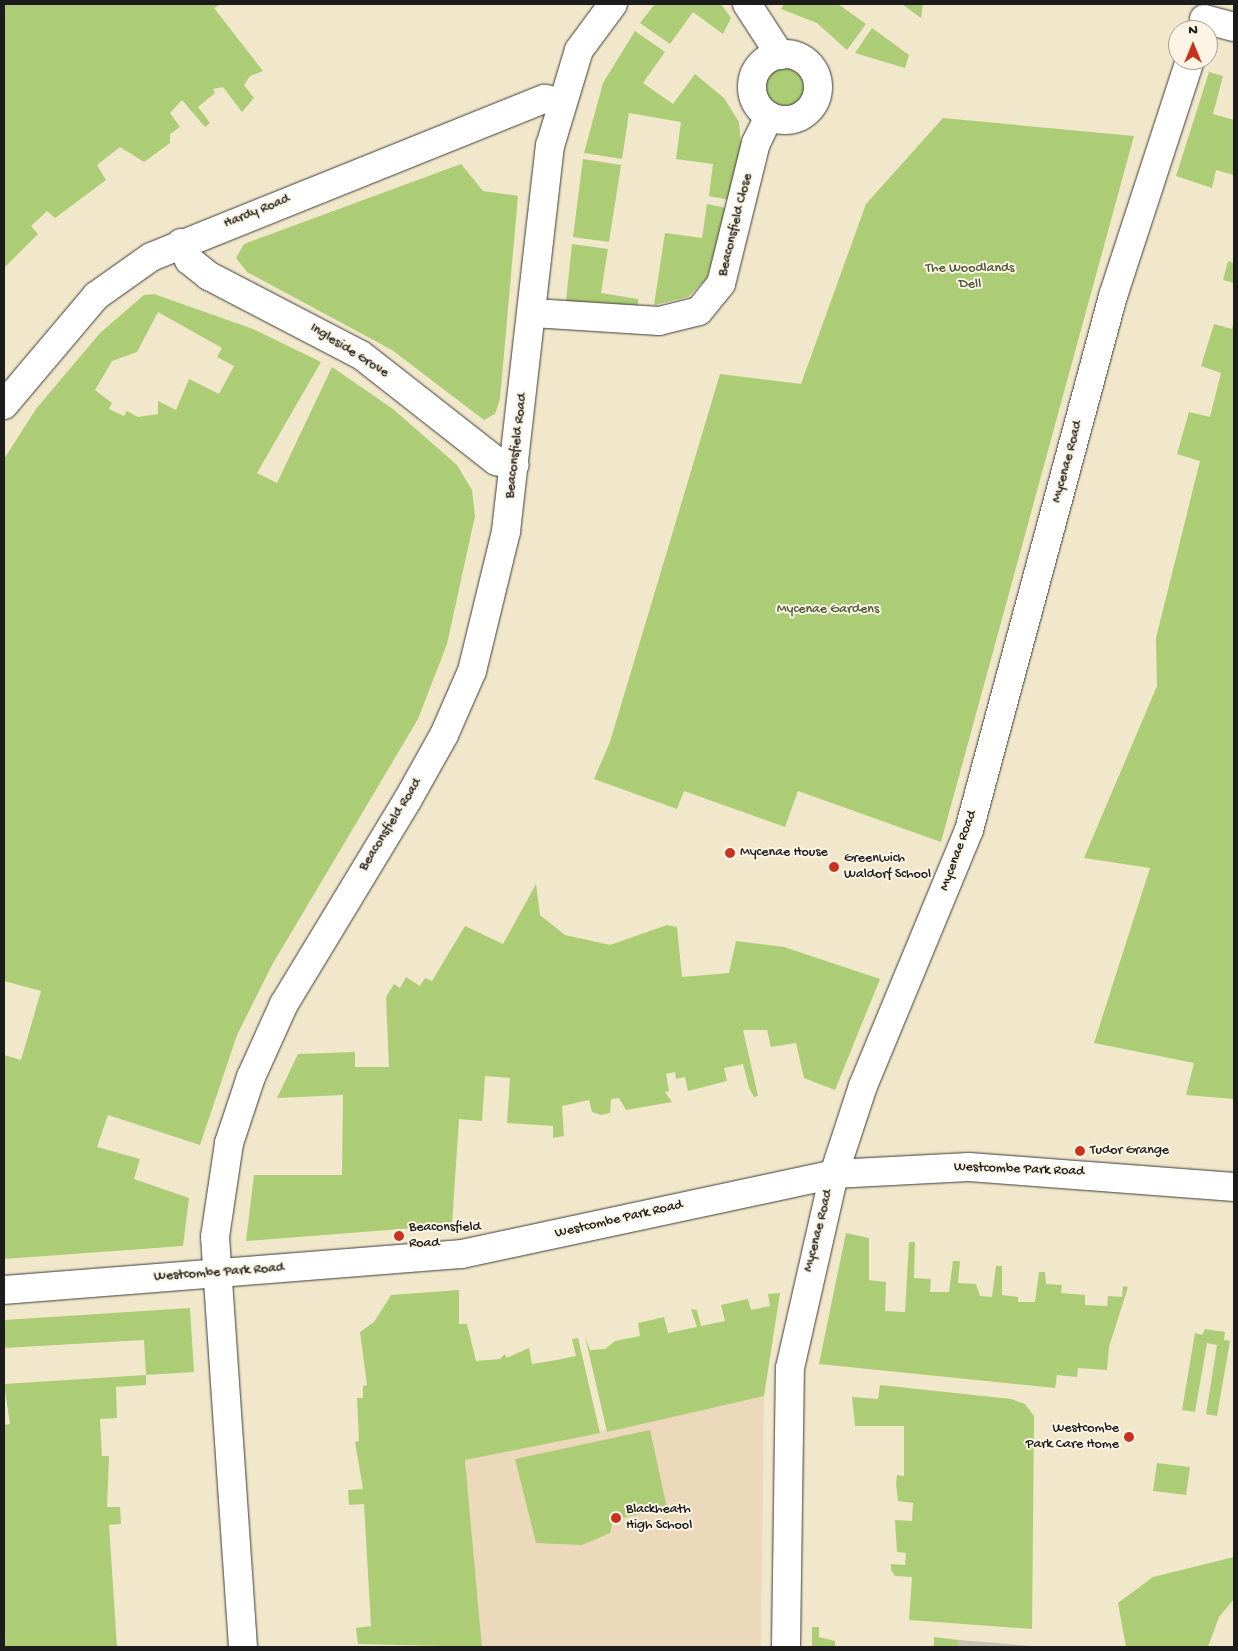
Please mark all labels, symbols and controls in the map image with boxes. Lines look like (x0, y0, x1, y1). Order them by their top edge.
north arrow (1168, 20, 1218, 70)
text: N (1188, 22, 1198, 39)
street label: Beaconsfield Close (715, 172, 757, 278)
street label: Hardy Road (222, 191, 292, 233)
park label: The Woodlands Dell (926, 261, 1014, 294)
street label: Ingleside Grove (307, 320, 391, 382)
street label: Beaconsfield Road (502, 393, 532, 499)
street label: Mycenae Road (1049, 419, 1087, 505)
park label: Mycenae Gardens (777, 602, 879, 618)
street label: Beaconsfield Road (356, 776, 426, 874)
street label: Mycenae Road (937, 809, 981, 893)
place label: Mycenae House (740, 845, 828, 861)
marker: Mycenae House (724, 847, 736, 859)
place label: Greenwich Waldorf School (844, 851, 931, 884)
marker: Greenwich Waldorf School (828, 861, 840, 873)
place label: Tudor Grange (1090, 1143, 1169, 1159)
marker: Tudor Grange (1074, 1145, 1086, 1157)
street label: Westcombe Park Road (954, 1159, 1084, 1181)
street label: Mycenae Road (801, 1188, 837, 1274)
street label: Westcombe Park Road (554, 1197, 684, 1243)
place label: Beaconsfield Road (409, 1220, 481, 1252)
marker: Beaconsfield Road (393, 1230, 405, 1242)
street label: Westcombe Park Road (153, 1260, 285, 1286)
place label: Westcombe Park Care Home (1026, 1421, 1119, 1454)
marker: Westcombe Park Care Home (1123, 1431, 1135, 1443)
place label: Blackheath High School (626, 1502, 692, 1534)
marker: Blackheath High School (610, 1512, 622, 1524)

